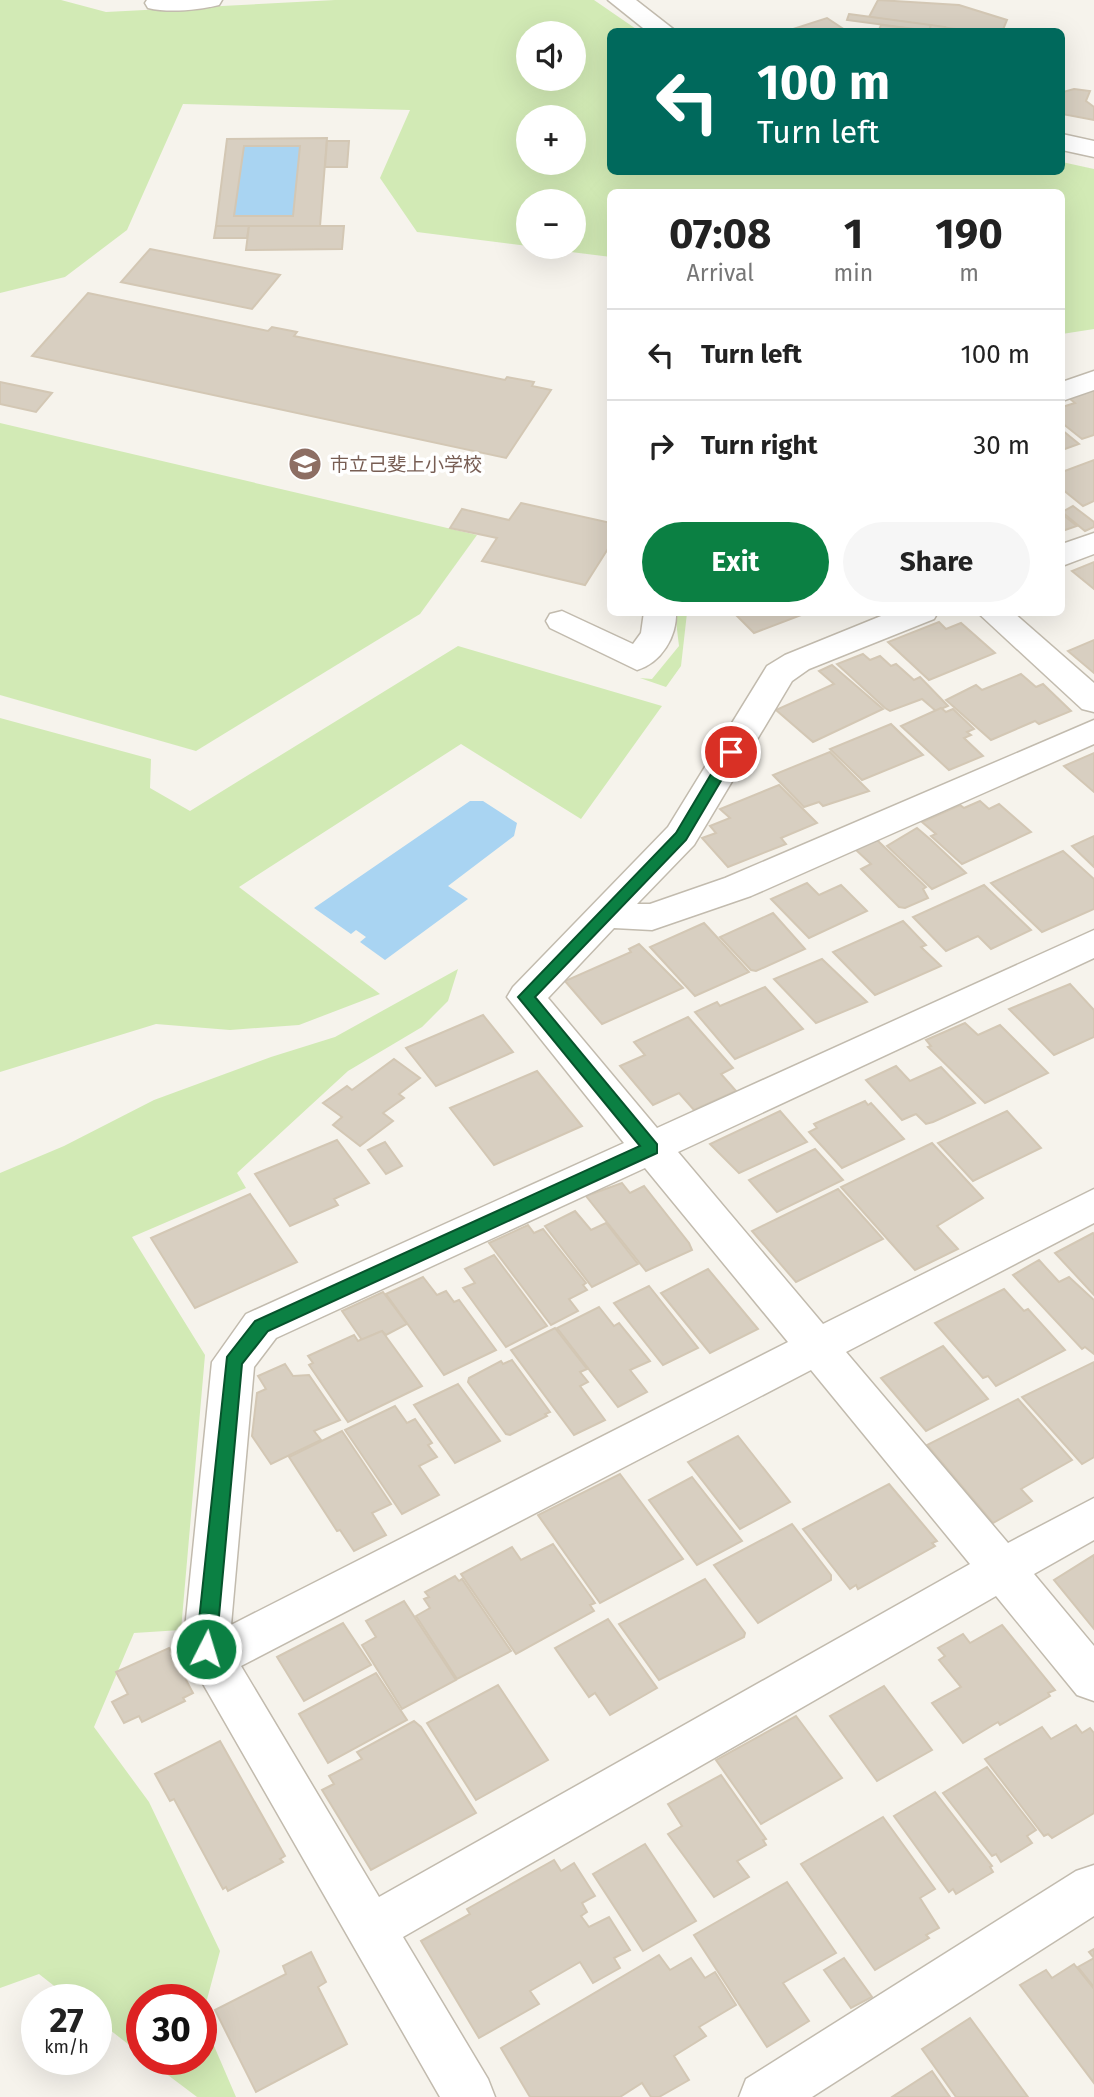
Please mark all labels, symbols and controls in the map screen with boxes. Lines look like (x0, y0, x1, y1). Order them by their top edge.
map controls (516, 21, 586, 259)
button: sound (516, 21, 586, 91)
text: 100 m (757, 53, 890, 112)
icon: left (642, 56, 733, 147)
button: + (516, 105, 586, 175)
text: Turn left (757, 113, 879, 151)
button: − (516, 189, 586, 259)
text: 07:08 (669, 209, 772, 259)
text: 1 (844, 209, 863, 259)
text: 190 (935, 209, 1003, 259)
text: Arrival (687, 259, 754, 287)
text: min (834, 259, 873, 287)
text: m (959, 259, 979, 287)
icon: left (642, 336, 680, 374)
text: Turn left (701, 339, 802, 370)
text: 100 m (961, 339, 1030, 370)
icon: right (642, 427, 680, 465)
text: Turn right (701, 430, 818, 461)
text: 30 m (973, 430, 1030, 461)
school or university icon: 市立己斐上小学校 (286, 445, 324, 483)
place label: 市立己斐上小学校 (330, 453, 482, 476)
button: Exit (642, 522, 829, 602)
button: Share (843, 522, 1030, 602)
pin (701, 722, 761, 782)
icon: arrive (712, 733, 750, 771)
position arrow (169, 1612, 243, 1686)
speed limit sign: 30 (126, 1984, 217, 2075)
text: 27 (49, 1999, 84, 2041)
text: km/h (44, 2036, 89, 2058)

